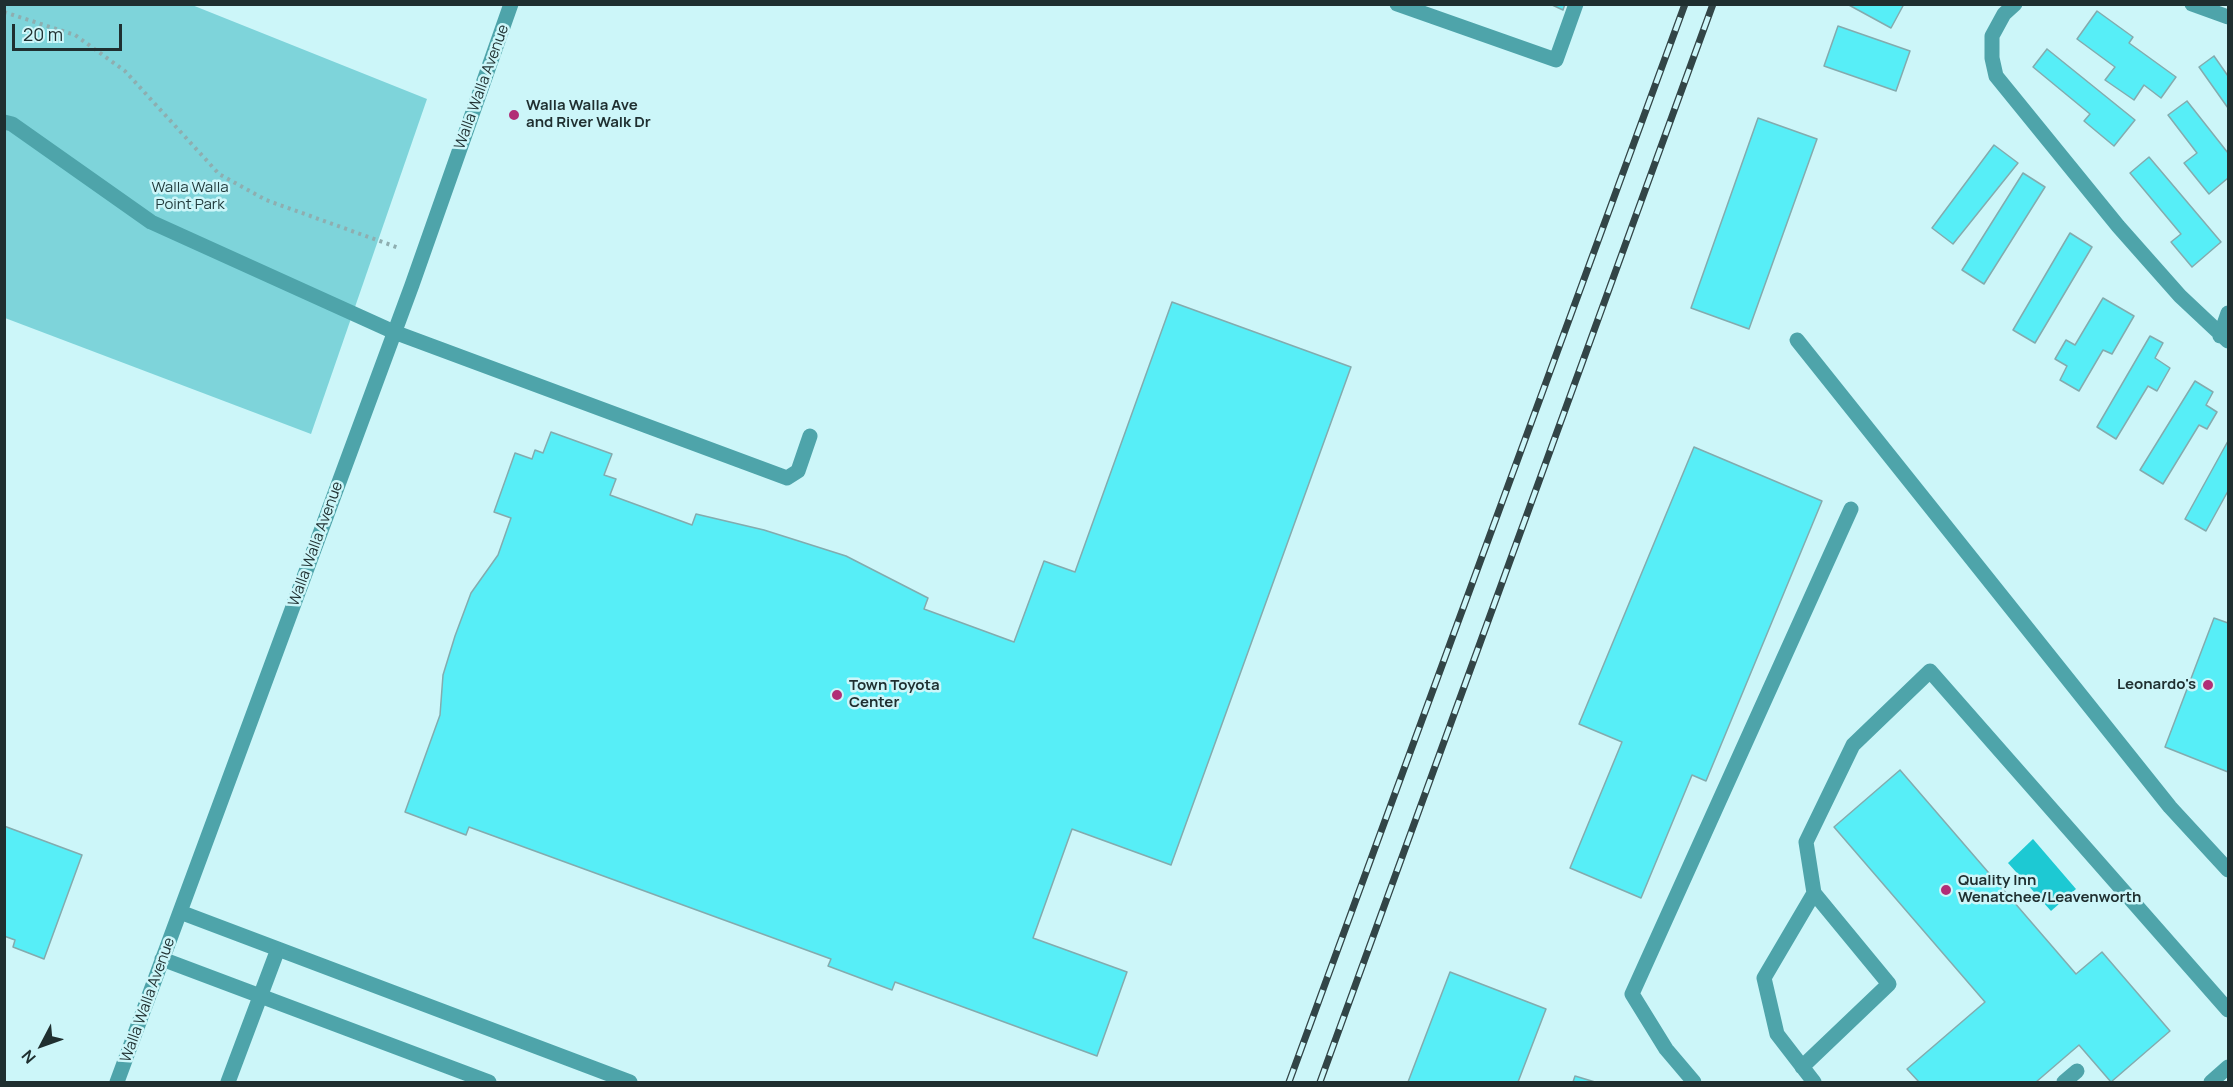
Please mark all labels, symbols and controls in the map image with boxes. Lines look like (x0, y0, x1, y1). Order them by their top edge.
scale bar (15, 12, 124, 50)
text: 20 m (23, 22, 63, 46)
street label: Walla Walla Avenue (451, 22, 513, 152)
place label: Walla Walla Ave and River Walk Dr (526, 97, 651, 132)
marker: Walla Walla Ave and River Walk Dr (507, 108, 521, 122)
park label: Walla Walla Point Park (151, 179, 229, 214)
street label: Walla Walla Avenue (285, 479, 347, 609)
place label: Leonardo's (2117, 676, 2196, 694)
place label: Town Toyota Center (849, 677, 940, 712)
marker: Leonardo's (2201, 678, 2215, 692)
marker: Town Toyota Center (830, 688, 844, 702)
place label: Quality Inn Wenatchee/Leavenworth (1958, 872, 2141, 907)
marker: Quality Inn Wenatchee/Leavenworth (1939, 883, 1953, 897)
street label: Walla Walla Avenue (117, 935, 179, 1065)
north arrow (12, 1015, 72, 1075)
text: N (16, 1045, 40, 1068)

